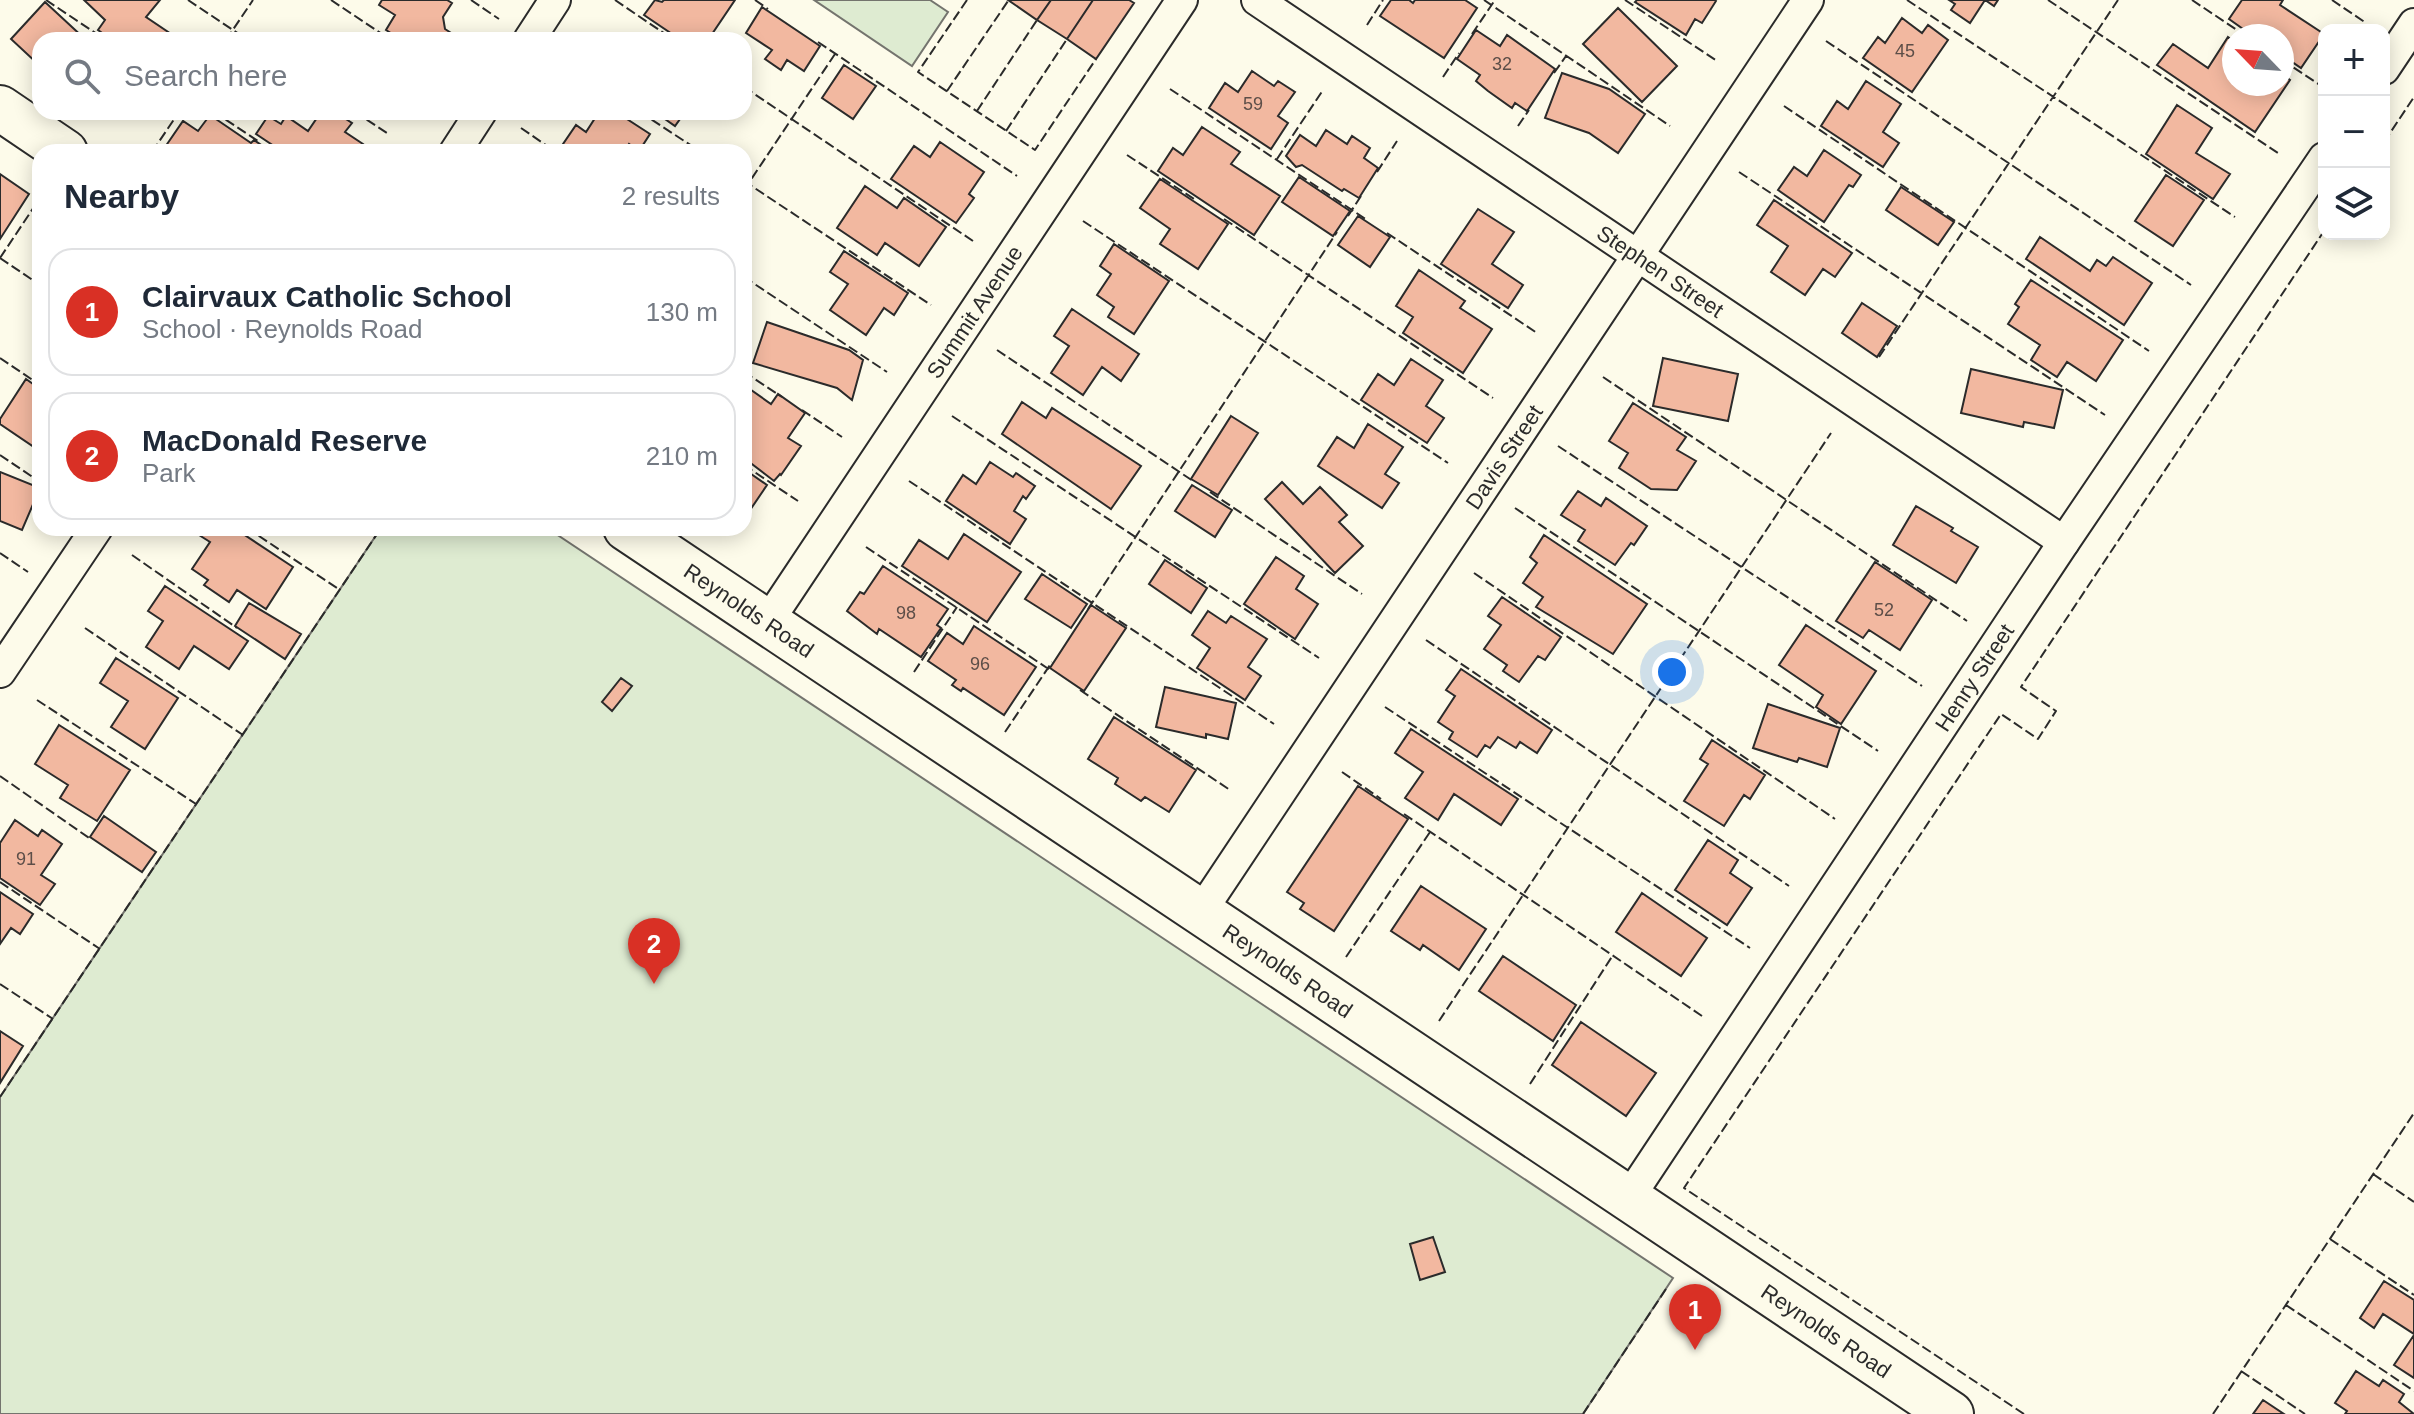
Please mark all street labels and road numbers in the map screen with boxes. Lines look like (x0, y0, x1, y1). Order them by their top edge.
street label: Stephen Street (1592, 220, 1728, 322)
street label: Summit Avenue (921, 241, 1027, 383)
street label: Davis Street (1460, 400, 1547, 514)
street label: Reynolds Road (680, 558, 819, 662)
street label: Henry Street (1930, 619, 2019, 736)
street label: Reynolds Road (1218, 918, 1357, 1023)
street label: Reynolds Road (1757, 1278, 1896, 1383)

